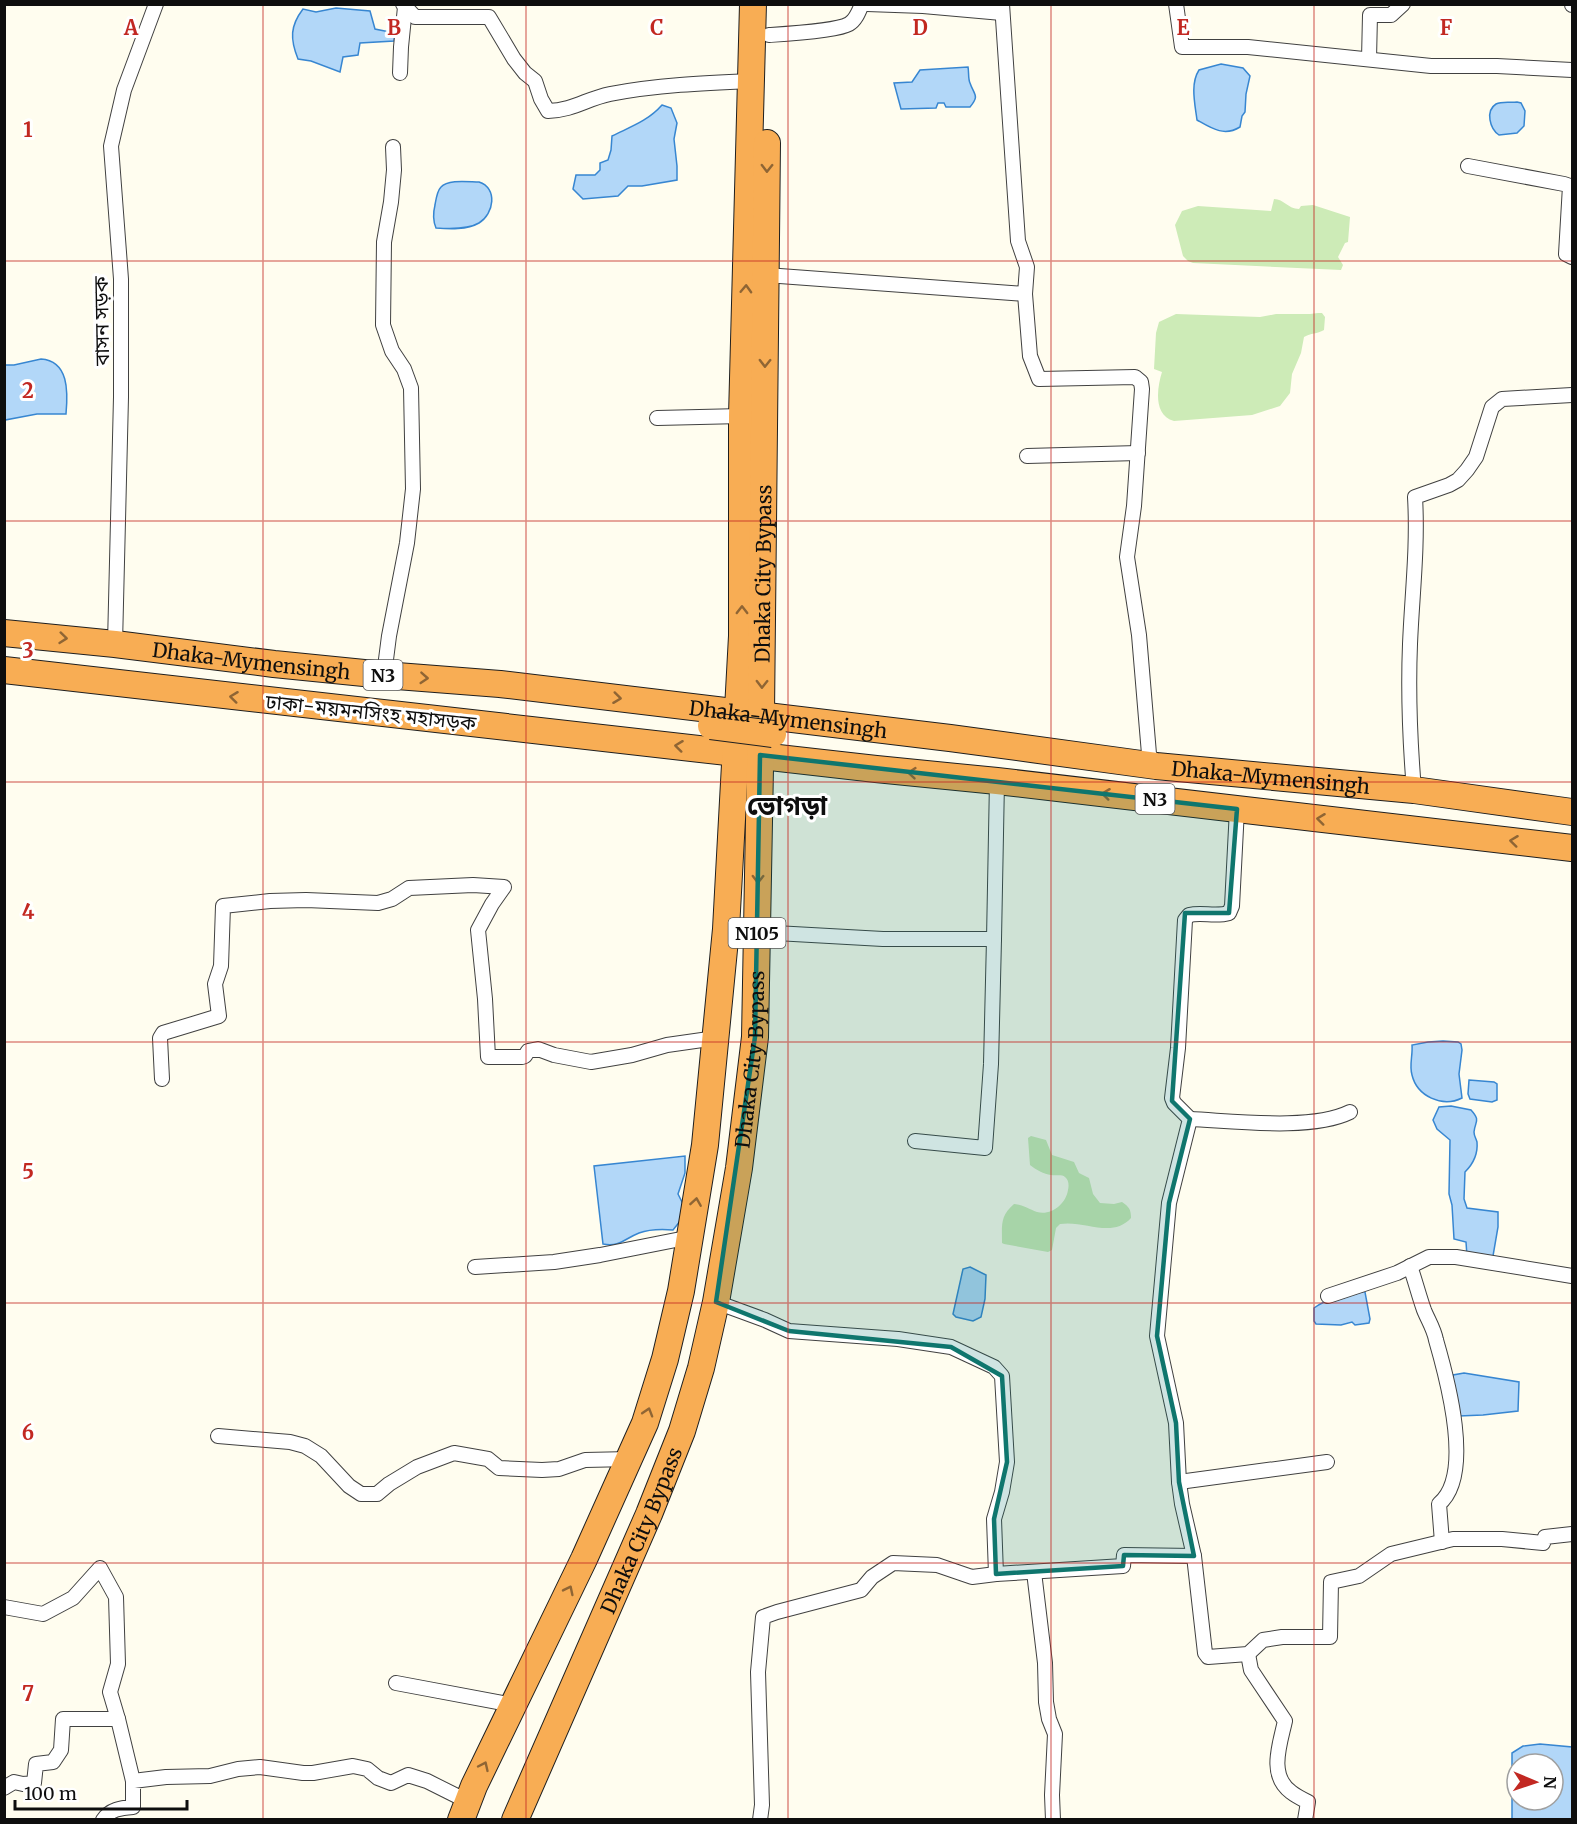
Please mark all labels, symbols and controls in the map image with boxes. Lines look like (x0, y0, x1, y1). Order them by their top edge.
text: A (123, 15, 139, 40)
text: B (387, 15, 401, 40)
text: C (650, 15, 664, 40)
text: D (912, 15, 928, 40)
text: E (1176, 15, 1190, 40)
text: F (1440, 15, 1453, 40)
text: 1 (23, 117, 33, 142)
one-way arrow (761, 163, 773, 172)
street label: বাসন সড়ক (88, 275, 114, 367)
one-way arrow (739, 285, 752, 294)
one-way arrow (759, 358, 771, 367)
text: 2 (22, 378, 34, 403)
street label: Dhaka City Bypass (749, 485, 776, 663)
one-way arrow (736, 606, 748, 615)
one-way arrow (58, 632, 67, 644)
street label: Dhaka-Mymensingh (151, 636, 352, 684)
text: 3 (22, 638, 34, 663)
road number: N3 (364, 660, 403, 690)
one-way arrow (419, 671, 428, 684)
one-way arrow (755, 679, 768, 688)
street label: ঢাকা-ময়মনসিংহ মহাসড়ক (264, 688, 478, 736)
one-way arrow (230, 691, 239, 703)
one-way arrow (613, 691, 622, 704)
street label: Dhaka-Mymensingh (688, 694, 889, 743)
one-way arrow (674, 740, 683, 753)
street label: Dhaka-Mymensingh (1170, 755, 1371, 798)
one-way arrow (908, 767, 917, 780)
road number: N3 (1136, 784, 1174, 814)
one-way arrow (1102, 788, 1111, 801)
district label: ভোগড়া (747, 789, 828, 822)
one-way arrow (1316, 813, 1325, 826)
one-way arrow (1510, 835, 1519, 848)
one-way arrow (751, 874, 764, 883)
text: 4 (22, 899, 35, 924)
road number: N105 (728, 918, 786, 948)
street label: Dhaka City Bypass (729, 970, 769, 1150)
text: 5 (22, 1159, 34, 1184)
one-way arrow (690, 1197, 702, 1207)
one-way arrow (641, 1407, 653, 1418)
text: 6 (22, 1420, 34, 1445)
street label: Dhaka City Bypass (595, 1443, 687, 1617)
one-way arrow (561, 1586, 573, 1597)
text: 7 (22, 1681, 34, 1706)
north arrow (1505, 1752, 1565, 1812)
one-way arrow (476, 1761, 488, 1772)
scale bar (15, 1773, 188, 1811)
text: N (1540, 1776, 1560, 1790)
text: 100 m (24, 1782, 77, 1805)

